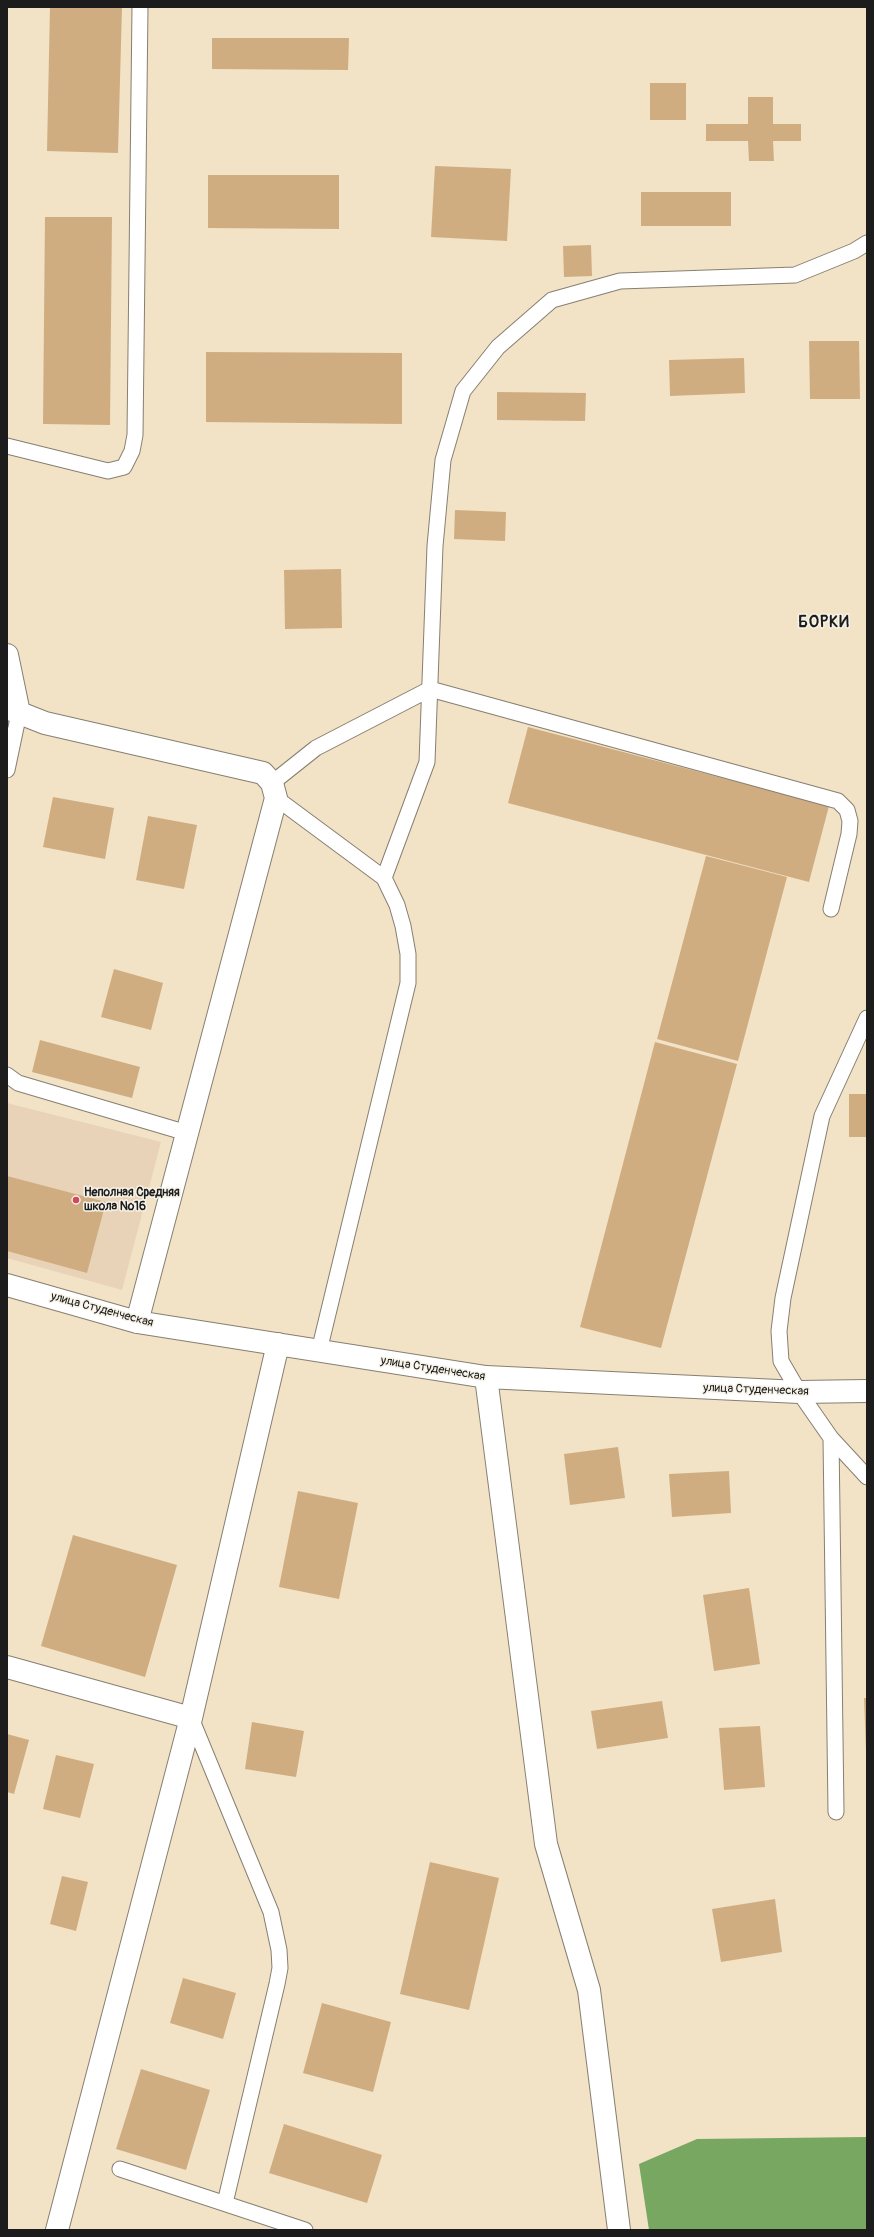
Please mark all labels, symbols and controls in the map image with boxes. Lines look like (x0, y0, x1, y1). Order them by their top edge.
district label: БОРКИ (798, 613, 850, 633)
place label: Неполная Средняя школа №16 (84, 1186, 180, 1214)
marker: Неполная Средняя школа №16 (71, 1195, 81, 1205)
street label: улица Студенческая (49, 1289, 155, 1331)
street label: улица Студенческая (380, 1354, 486, 1384)
street label: улица Студенческая (703, 1381, 809, 1399)

